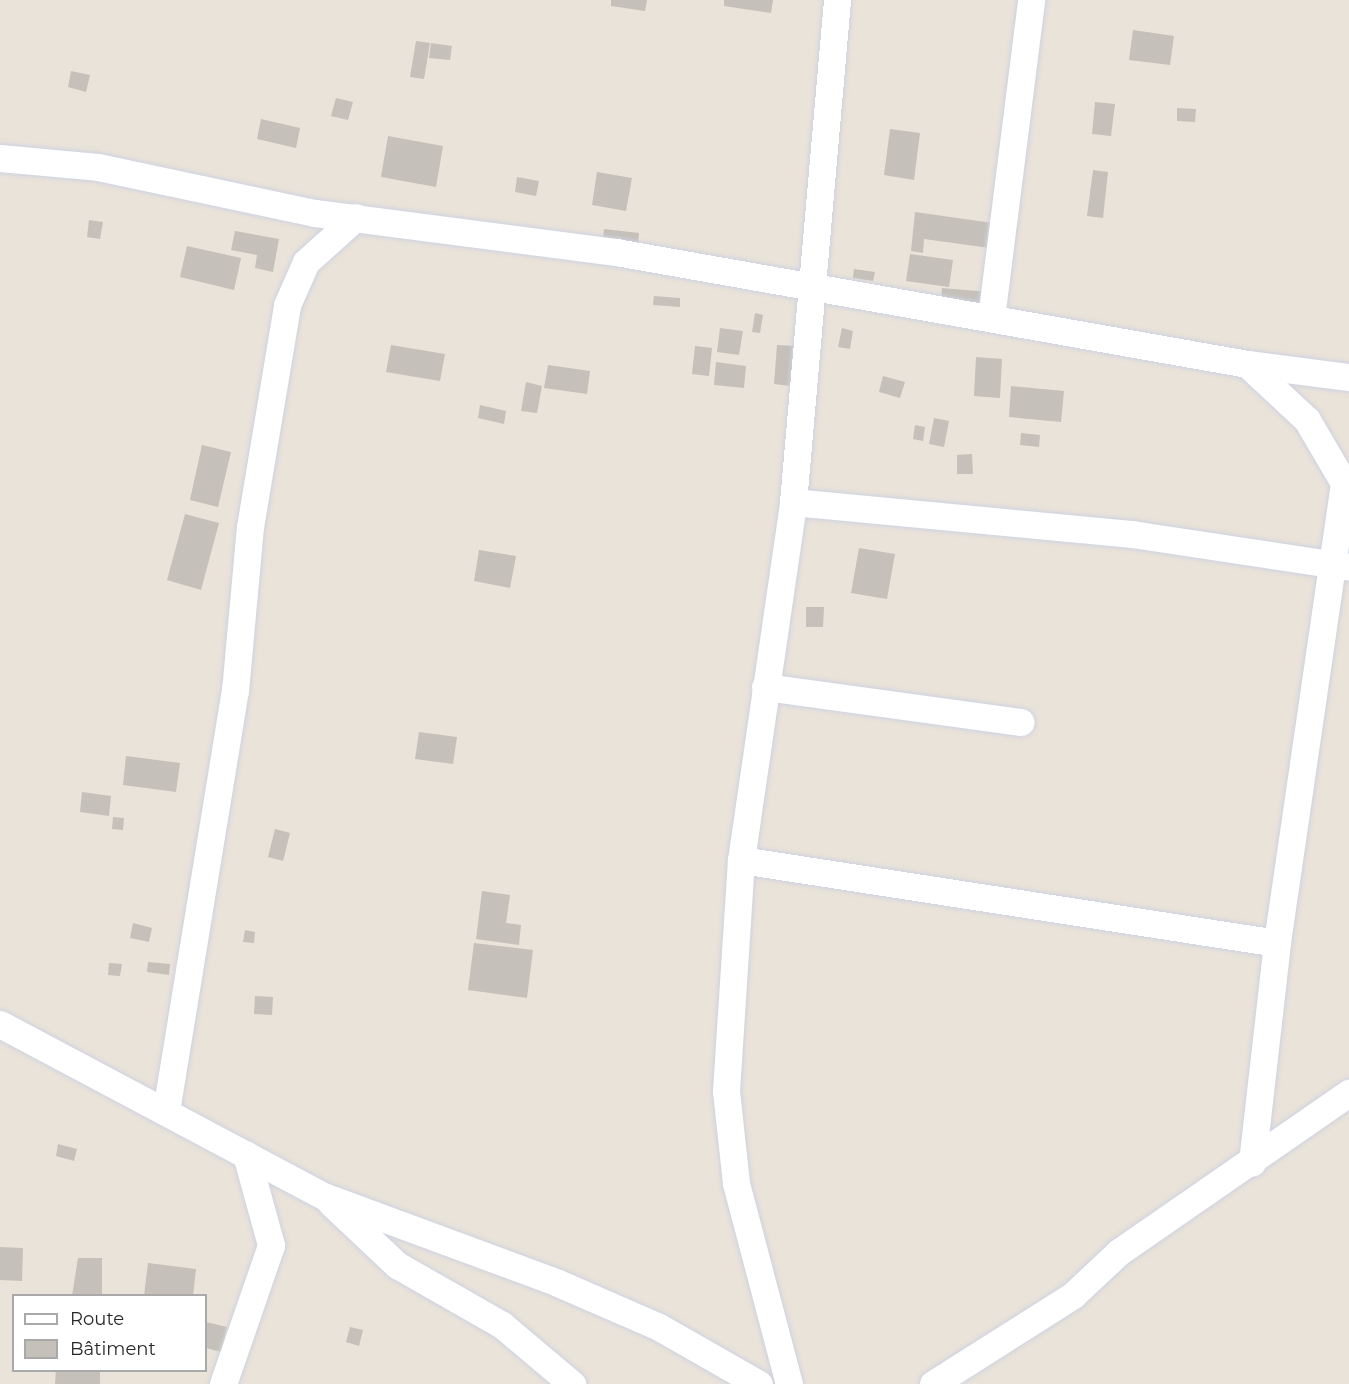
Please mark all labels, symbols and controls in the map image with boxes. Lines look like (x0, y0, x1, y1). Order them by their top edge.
legend (12, 1294, 207, 1372)
text: Route (70, 1308, 124, 1330)
text: Bâtiment (70, 1338, 156, 1360)

